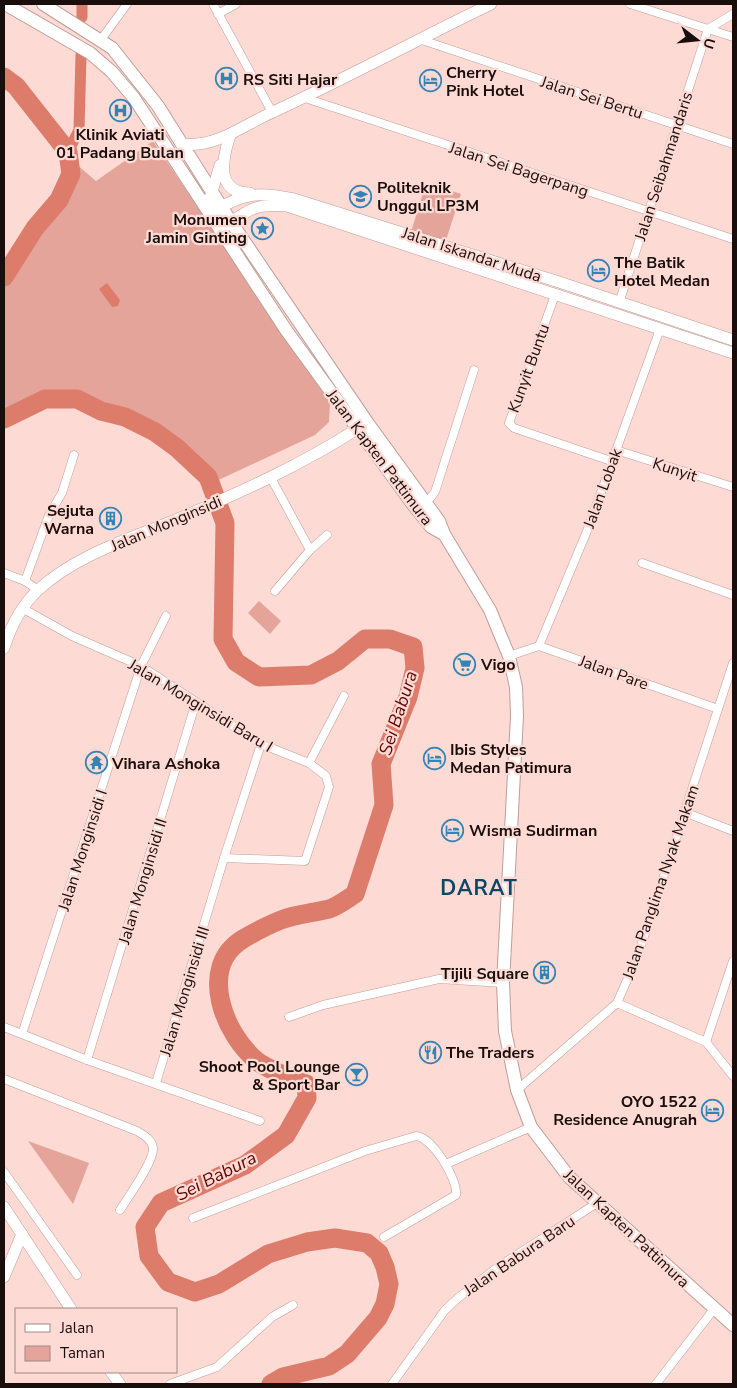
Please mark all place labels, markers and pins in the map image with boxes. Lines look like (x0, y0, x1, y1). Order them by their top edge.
place label: Cherry Pink Hotel (446, 62, 524, 102)
hospital icon: RS Siti Hajar (215, 67, 239, 91)
place label: RS Siti Hajar (243, 69, 338, 91)
hotel icon: Cherry Pink Hotel (418, 69, 442, 93)
hospital icon: Klinik Aviati 01 Padang Bulan (108, 98, 132, 122)
place label: Klinik Aviati 01 Padang Bulan (56, 124, 184, 164)
place label: Politeknik Unggul LP3M (377, 177, 479, 217)
school or university icon: Politeknik Unggul LP3M (349, 184, 373, 208)
place label: Monumen Jamin Ginting (145, 209, 247, 249)
place icon: Monumen Jamin Ginting (251, 216, 275, 240)
place label: The Batik Hotel Medan (614, 252, 710, 292)
hotel icon: The Batik Hotel Medan (586, 259, 610, 283)
place label: Sejuta Warna (44, 500, 94, 540)
building icon: Sejuta Warna (98, 507, 122, 531)
supermarket icon: Vigo (453, 652, 477, 676)
place label: Vigo (480, 654, 515, 676)
place label: Ibis Styles Medan Patimura (450, 739, 572, 779)
hotel icon: Ibis Styles Medan Patimura (422, 746, 446, 770)
temple icon: Vihara Ashoka (84, 751, 108, 775)
place label: Vihara Ashoka (111, 753, 220, 775)
hotel icon: Wisma Sudirman (441, 818, 465, 842)
place label: Wisma Sudirman (469, 820, 597, 842)
building icon: Tijili Square (533, 961, 557, 985)
place label: Tijili Square (441, 963, 529, 985)
restaurant icon: The Traders (418, 1040, 442, 1064)
place label: The Traders (446, 1042, 534, 1064)
place label: Shoot Pool Lounge & Sport Bar (199, 1056, 341, 1096)
bar icon: Shoot Pool Lounge & Sport Bar (344, 1063, 368, 1087)
place label: OYO 1522 Residence Anugrah (553, 1091, 697, 1131)
hotel icon: OYO 1522 Residence Anugrah (701, 1098, 725, 1122)

